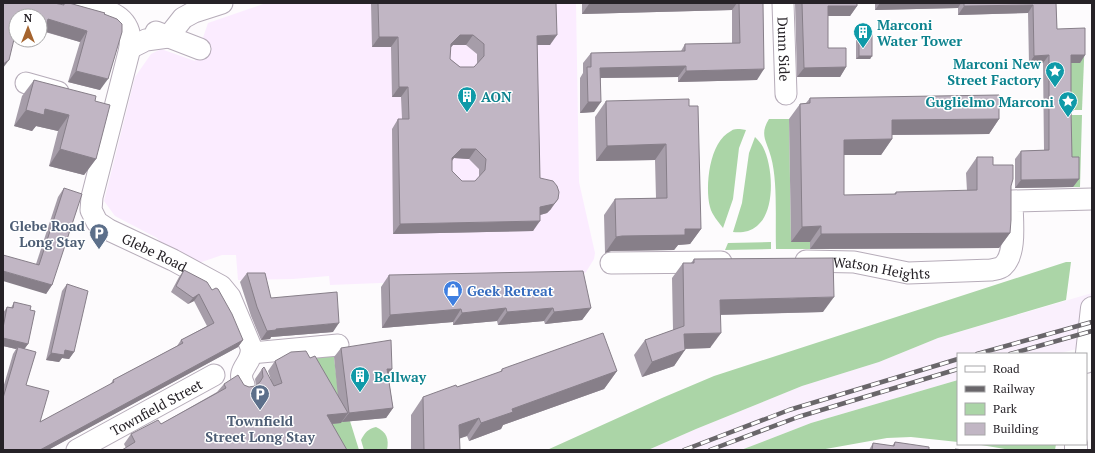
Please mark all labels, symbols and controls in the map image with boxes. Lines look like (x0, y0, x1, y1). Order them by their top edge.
north arrow (8, 8, 48, 48)
text: N (24, 11, 33, 25)
place label: Marconi Water Tower (877, 15, 962, 50)
street label: Dunn Side (774, 16, 795, 82)
building icon: Marconi Water Tower (852, 21, 874, 49)
place label: Marconi New Street Factory (947, 54, 1042, 89)
place icon: Marconi New Street Factory (1044, 60, 1066, 88)
building icon: AON (456, 85, 478, 113)
place label: AON (481, 87, 512, 106)
place icon: Guglielmo Marconi (1057, 90, 1079, 118)
place label: Guglielmo Marconi (926, 92, 1054, 111)
place label: Glebe Road Long Stay (9, 216, 86, 251)
parking icon: Glebe Road Long Stay (88, 222, 110, 250)
street label: Glebe Road (119, 228, 191, 276)
street label: Watson Heights (833, 252, 930, 283)
shop icon: Geek Retreat (442, 279, 464, 307)
place label: Geek Retreat (467, 281, 554, 300)
legend (957, 353, 1087, 445)
text: Road (993, 361, 1020, 376)
building icon: Bellway (349, 365, 371, 393)
place label: Bellway (374, 367, 427, 386)
street label: Townfield Street (107, 374, 206, 440)
text: Railway (993, 381, 1036, 396)
parking icon: Townfield Street Long Stay (249, 383, 271, 411)
text: Park (993, 401, 1018, 416)
place label: Townfield Street Long Stay (205, 411, 315, 446)
text: Building (993, 421, 1039, 436)

